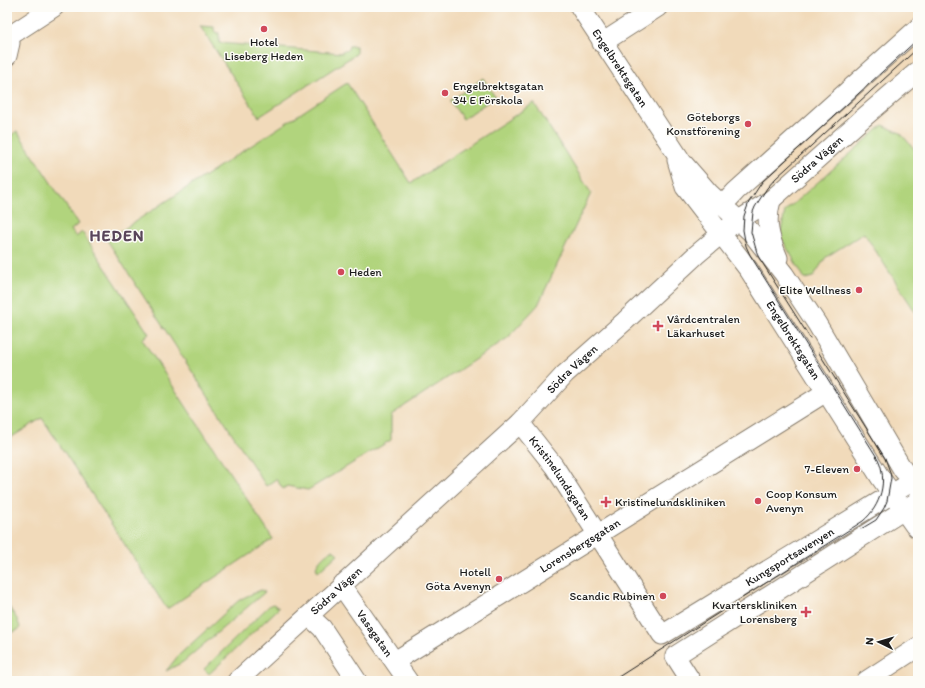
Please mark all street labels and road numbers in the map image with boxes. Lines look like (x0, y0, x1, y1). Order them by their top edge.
street label: Engelbrektsgatan (589, 26, 651, 110)
street label: Södra Vägen (788, 132, 846, 186)
street label: Engelbrektsgatan (763, 298, 824, 383)
street label: Södra Vägen (544, 341, 601, 396)
street label: Kristinelundsgatan (526, 433, 594, 523)
street label: Lorensbergsgatan (537, 515, 623, 576)
street label: Kungsportsavenyen (743, 524, 837, 589)
street label: Södra Vägen (307, 564, 365, 618)
street label: Vasagatan (354, 607, 396, 660)

